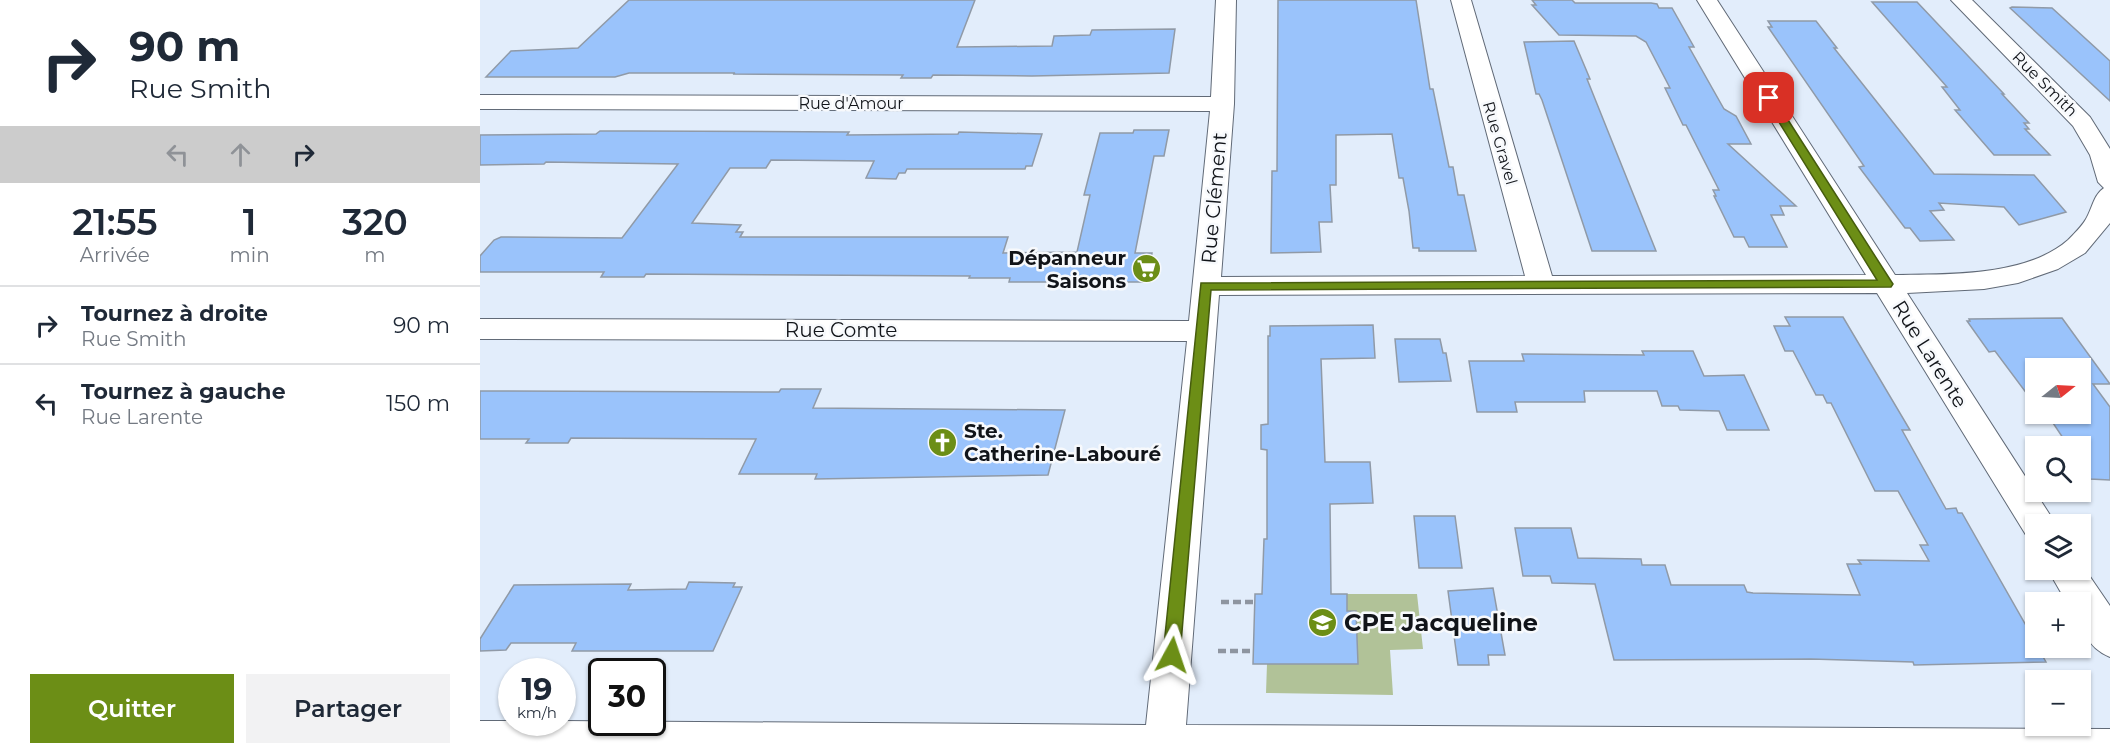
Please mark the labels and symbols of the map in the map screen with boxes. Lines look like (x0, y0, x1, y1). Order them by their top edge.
street label: Rue Smith (2008, 47, 2082, 121)
pin (1743, 72, 1794, 123)
street label: Rue d'Amour (798, 94, 904, 113)
street label: Rue Gravel (1479, 99, 1521, 187)
street label: Rue Clément (1196, 131, 1232, 265)
place label: Dépanneur Saisons (1008, 246, 1126, 293)
supermarket icon: Dépanneur Saisons (1131, 253, 1163, 285)
street label: Rue Larente (1887, 296, 1973, 412)
street label: Rue Comte (785, 318, 897, 342)
north arrow (2025, 358, 2091, 424)
place label: Ste. Catherine-Labouré (964, 419, 1161, 466)
church icon: Ste. Catherine-Labouré (927, 427, 959, 459)
school or university icon: CPE Jacqueline (1307, 606, 1339, 638)
place label: CPE Jacqueline (1344, 608, 1538, 637)
position arrow (1140, 623, 1204, 687)
speed limit sign: 30 (588, 658, 666, 736)

